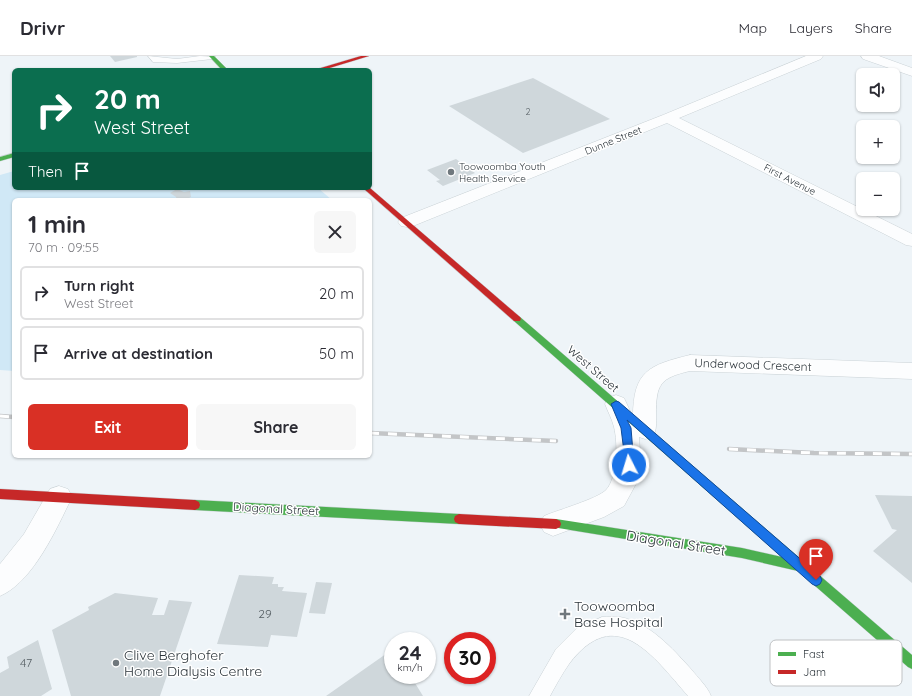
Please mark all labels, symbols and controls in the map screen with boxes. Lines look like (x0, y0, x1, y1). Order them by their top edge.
text: Drivr (20, 16, 65, 40)
text: Map (738, 19, 767, 37)
text: Layers (789, 19, 833, 37)
text: Share (855, 19, 892, 37)
map controls (856, 68, 900, 216)
button: sound (856, 68, 900, 112)
text: 20 m (94, 81, 161, 116)
icon: right (28, 84, 80, 136)
house number: 2 (526, 106, 531, 117)
text: West Street (94, 116, 190, 139)
button: + (856, 120, 900, 164)
street label: Dunne Street (583, 123, 644, 158)
icon: arrive (71, 160, 93, 182)
place label: Toowoomba Youth Health Service (459, 160, 545, 185)
street label: First Avenue (762, 161, 818, 198)
text: Then (28, 162, 63, 181)
marker: Toowoomba Youth Health Service (446, 167, 456, 177)
button: − (856, 172, 900, 216)
text: 1 min (28, 209, 86, 239)
button: close (314, 211, 356, 253)
text: 70 m · 09:55 (28, 239, 99, 255)
text: Turn right (64, 276, 135, 295)
icon: right (30, 282, 52, 304)
text: 20 m (319, 284, 354, 303)
text: West Street (64, 295, 133, 311)
icon: arrive (30, 342, 52, 364)
street label: West Street (564, 342, 622, 395)
text: Arrive at destination (64, 344, 213, 363)
text: 50 m (319, 344, 354, 363)
street label: Underwood Crescent (694, 355, 812, 374)
button: Exit (28, 404, 188, 450)
button: Share (196, 404, 356, 450)
position arrow (608, 444, 650, 486)
street label: Diagonal Street (233, 499, 319, 518)
street label: Diagonal Street (625, 526, 727, 560)
pin (799, 539, 833, 580)
icon: arrive (805, 545, 827, 567)
place label: Toowoomba Base Hospital (574, 597, 663, 631)
house number: 29 (258, 606, 272, 621)
marker: Toowoomba Base Hospital (559, 608, 571, 620)
speed limit sign: 30 (444, 632, 496, 684)
text: 24 (398, 640, 422, 665)
legend (770, 640, 902, 686)
place label: Clive Berghofer Home Dialysis Centre (124, 646, 262, 680)
text: Fast (803, 647, 825, 661)
house number: 47 (20, 655, 32, 670)
marker: Clive Berghofer Home Dialysis Centre (111, 658, 121, 668)
text: km/h (397, 661, 423, 674)
text: Jam (803, 665, 826, 679)

